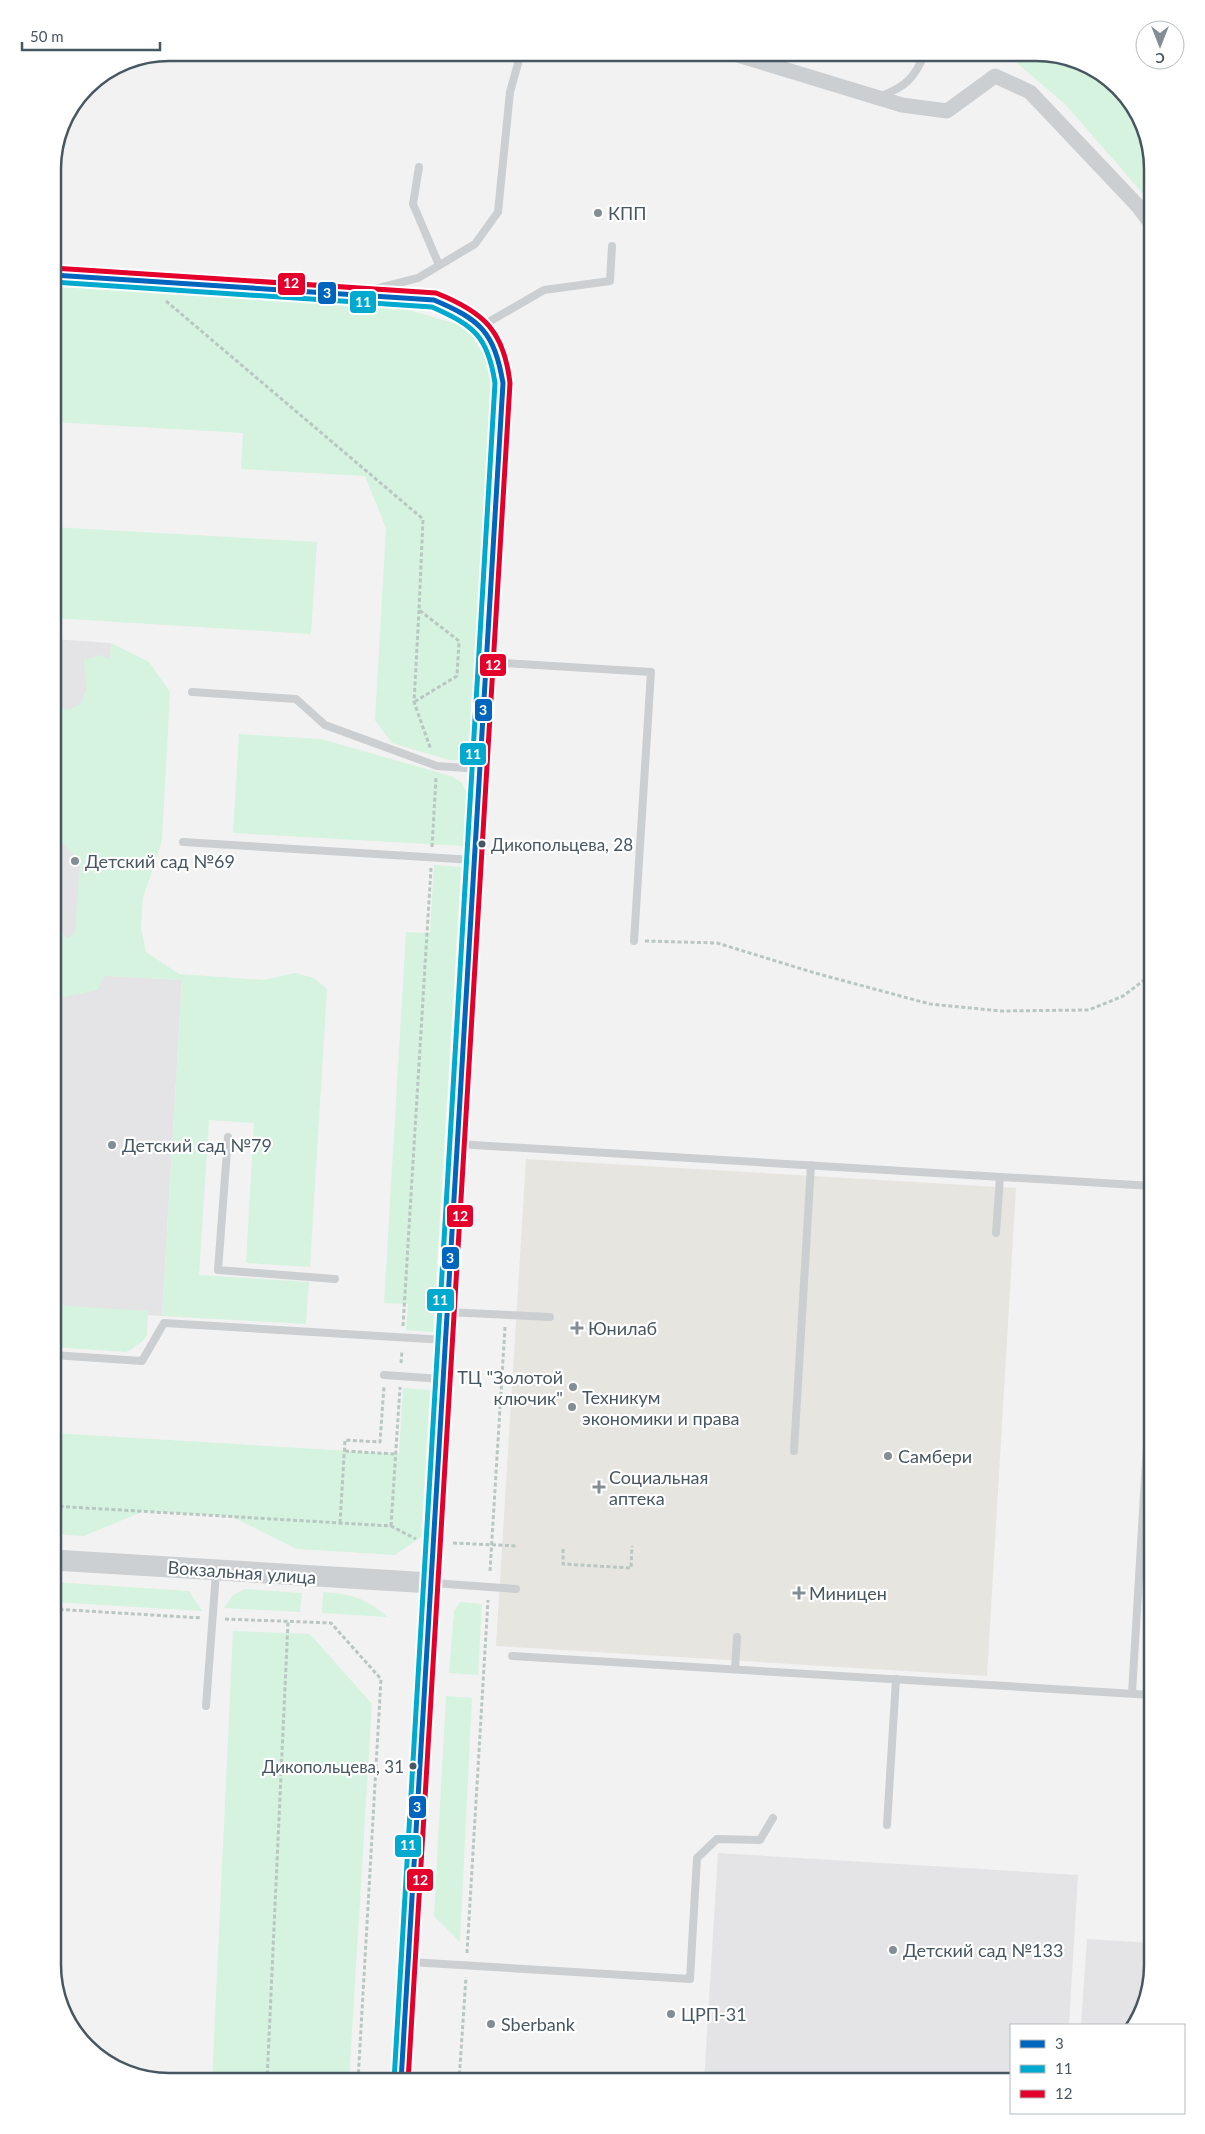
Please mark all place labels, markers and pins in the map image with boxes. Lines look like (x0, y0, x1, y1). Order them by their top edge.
place label: КПП (608, 202, 647, 224)
marker: КПП (592, 207, 604, 219)
place label: Дикопольцева, 28 (491, 834, 633, 855)
marker: Дикопольцева, 28 (477, 839, 487, 849)
place label: Детский сад №69 (85, 850, 235, 872)
marker: Детский сад №69 (69, 855, 81, 867)
place label: Детский сад №79 (122, 1134, 272, 1156)
marker: Детский сад №79 (106, 1139, 118, 1151)
place label: Юнилаб (588, 1317, 657, 1339)
marker: Юнилаб (570, 1321, 584, 1335)
place label: ТЦ "Золотой ключик" (457, 1366, 563, 1409)
marker: ТЦ "Золотой ключик" (567, 1381, 579, 1393)
place label: Техникум экономики и права (582, 1386, 740, 1429)
marker: Техникум экономики и права (566, 1401, 578, 1413)
place label: Самбери (898, 1445, 972, 1467)
marker: Самбери (882, 1450, 894, 1462)
place label: Социальная аптека (609, 1466, 708, 1509)
marker: Социальная аптека (593, 1481, 605, 1493)
place label: Миницен (809, 1582, 887, 1604)
marker: Миницен (793, 1587, 805, 1599)
place label: Дикопольцева, 31 (262, 1756, 404, 1777)
marker: Дикопольцева, 31 (408, 1761, 418, 1771)
place label: Детский сад №133 (903, 1939, 1063, 1961)
marker: Детский сад №133 (887, 1944, 899, 1956)
place label: ЦРП-31 (681, 2003, 747, 2025)
marker: ЦРП-31 (665, 2008, 677, 2020)
place label: Sberbank (501, 2013, 576, 2035)
marker: Sberbank (485, 2018, 497, 2030)

